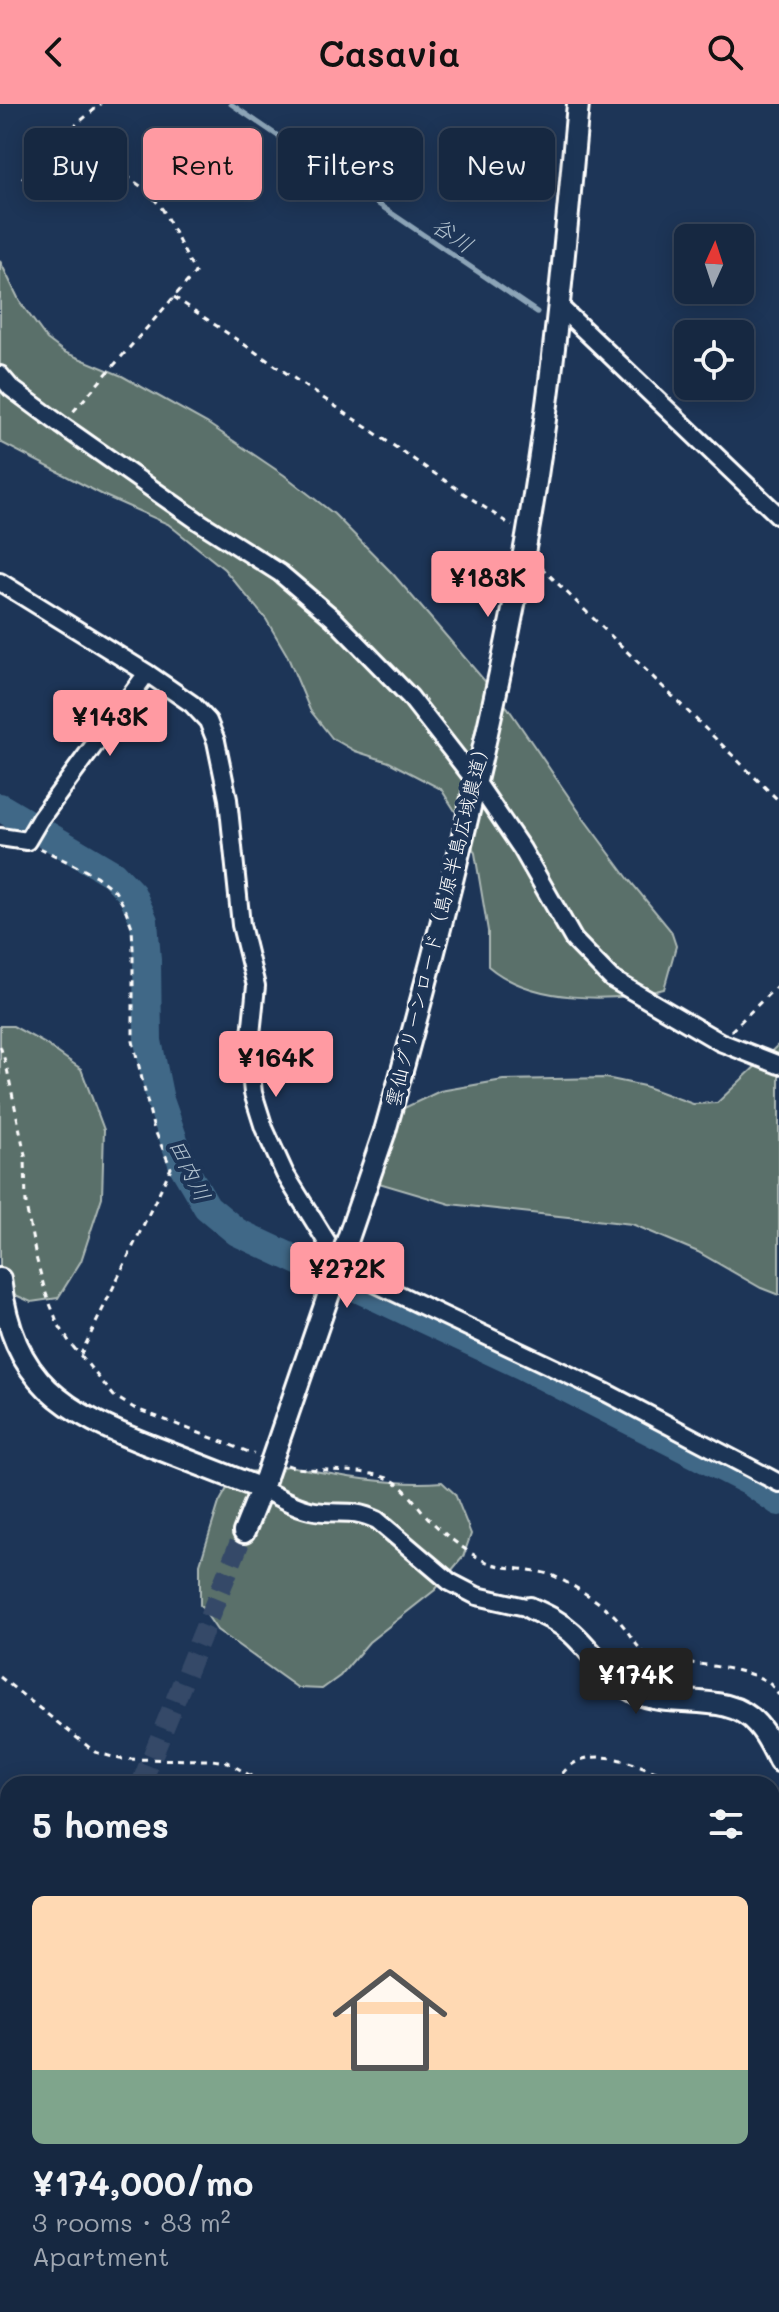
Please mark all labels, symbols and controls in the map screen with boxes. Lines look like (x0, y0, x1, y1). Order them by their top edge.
text: Casavia (318, 29, 461, 76)
icon: back (32, 30, 76, 74)
icon: search (703, 30, 747, 74)
chip: Buy (24, 128, 127, 200)
chip: Rent (143, 128, 262, 200)
chip: Filters (278, 128, 423, 200)
chip: New (439, 128, 555, 200)
water label: 谷川 (427, 210, 480, 259)
north arrow (674, 224, 754, 304)
map controls (674, 224, 754, 400)
button: locate (674, 320, 754, 400)
pin: ¥183K (432, 551, 544, 619)
text: ¥183K (449, 560, 527, 594)
pin: ¥143K (54, 690, 166, 758)
text: ¥143K (71, 699, 149, 733)
street label: 雲仙グリーンロード（島原半島広域農道） (379, 736, 495, 1110)
pin: ¥164K (220, 1031, 332, 1099)
text: ¥164K (237, 1040, 315, 1074)
water label: 田内川 (163, 1134, 218, 1206)
pin: ¥272K (291, 1242, 403, 1310)
text: ¥272K (308, 1251, 386, 1285)
pin: ¥174K (580, 1648, 692, 1716)
text: ¥174K (598, 1657, 674, 1691)
text: 5 homes (32, 1802, 169, 1847)
icon: filters (704, 1802, 748, 1846)
icon: home (318, 1948, 462, 2092)
text: ¥174,000/mo (32, 2160, 253, 2205)
text: 3 rooms · 83 m² (32, 2205, 231, 2239)
text: Apartment (32, 2239, 169, 2273)

